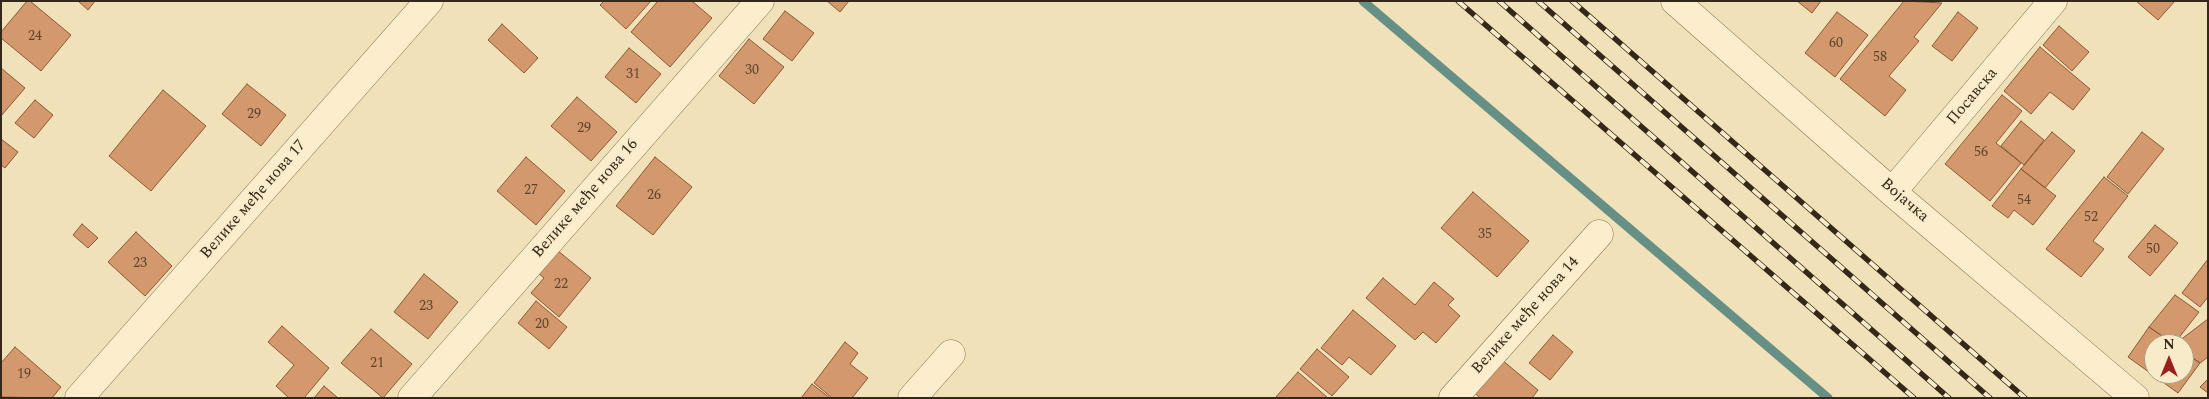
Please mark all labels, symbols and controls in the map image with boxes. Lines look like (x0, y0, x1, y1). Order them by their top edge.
house number: 24 (28, 29, 42, 45)
house number: 60 (1829, 36, 1843, 52)
house number: 58 (1873, 50, 1887, 66)
house number: 30 (745, 63, 759, 79)
street label: Посавска (1944, 64, 2002, 130)
house number: 31 (626, 67, 640, 83)
house number: 29 (247, 107, 261, 123)
house number: 29 (577, 121, 591, 137)
street label: Велике међе нова 16 (529, 136, 643, 262)
street label: Велике међе нова 17 (197, 137, 311, 263)
house number: 56 (1974, 145, 1988, 161)
street label: Војачка (1876, 175, 1932, 227)
house number: 27 (524, 183, 538, 199)
house number: 26 (647, 188, 661, 204)
house number: 54 (2017, 193, 2031, 209)
house number: 52 (2084, 210, 2098, 226)
house number: 35 (1478, 227, 1492, 243)
house number: 50 (2146, 242, 2160, 258)
street label: Велике међе нова 14 (1468, 253, 1584, 379)
house number: 23 (133, 256, 147, 272)
house number: 22 (554, 277, 568, 293)
house number: 23 (419, 299, 433, 315)
house number: 20 (535, 317, 549, 333)
north arrow (2144, 334, 2194, 384)
text: N (2163, 334, 2175, 355)
house number: 21 (370, 356, 384, 372)
house number: 19 (17, 367, 31, 383)

